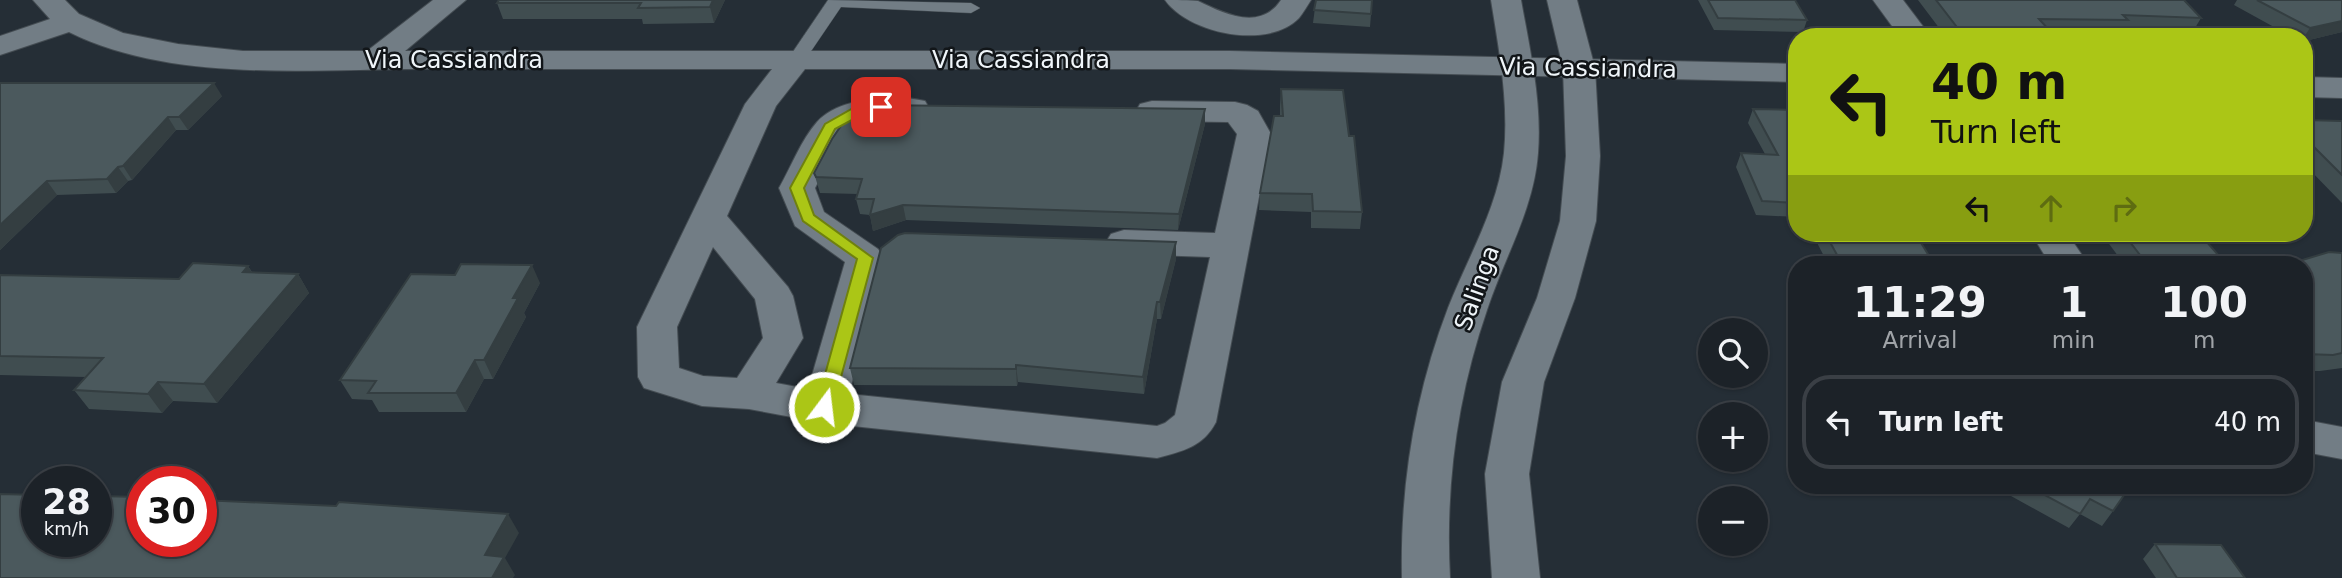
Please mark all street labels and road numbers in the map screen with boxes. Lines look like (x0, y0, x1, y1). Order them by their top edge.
street label: Via Cassiandra (365, 46, 543, 74)
street label: Via Cassiandra (932, 46, 1110, 74)
street label: Via Cassiandra (1499, 52, 1677, 84)
street label: Salinga (1449, 242, 1505, 334)

